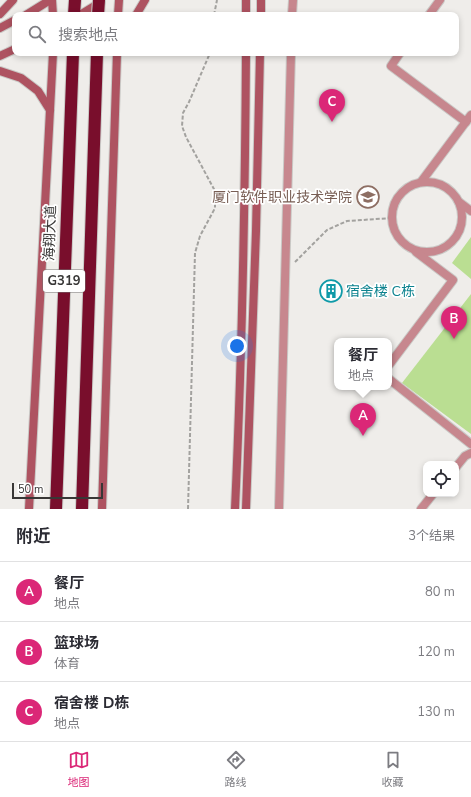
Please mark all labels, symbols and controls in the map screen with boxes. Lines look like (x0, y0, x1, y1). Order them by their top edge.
search box (12, 12, 459, 56)
icon: search (26, 23, 48, 45)
text: 搜索地点 (58, 25, 118, 45)
pin: C (319, 89, 345, 122)
school or university icon: 厦门软件职业技术学院 (355, 184, 381, 210)
place label: 厦门软件职业技术学院 (212, 188, 352, 207)
street label: 海翔大道 (40, 205, 60, 261)
road number: G319 (43, 270, 85, 292)
building icon: 宿舍楼 C栋 (318, 278, 344, 304)
place label: 宿舍楼 C栋 (346, 282, 415, 301)
pin: B (441, 306, 467, 339)
your location (227, 336, 247, 356)
popup (334, 338, 392, 390)
text: 餐厅 (348, 345, 378, 365)
text: 地点 (348, 367, 374, 385)
pin: A (350, 403, 376, 436)
map controls (423, 461, 459, 497)
button: locate (423, 461, 459, 497)
scale bar (12, 481, 103, 500)
text: 50 m (18, 482, 43, 497)
text: 附近 (16, 525, 50, 548)
text: 3个结果 (408, 527, 455, 545)
text: 餐厅 (54, 573, 84, 593)
text: A (24, 583, 34, 601)
text: 80 m (425, 583, 455, 601)
text: 地点 (54, 595, 80, 613)
text: 篮球场 (54, 633, 99, 653)
text: B (25, 643, 33, 661)
text: 120 m (417, 643, 455, 661)
text: 体育 (54, 655, 80, 673)
text: 宿舍楼 D栋 (54, 693, 129, 713)
text: C (25, 703, 33, 721)
text: 130 m (417, 703, 455, 721)
text: 地点 (54, 715, 80, 733)
tab: 地图 (68, 749, 90, 790)
tab: 路线 (225, 749, 247, 790)
tab: 收藏 (382, 749, 404, 790)

